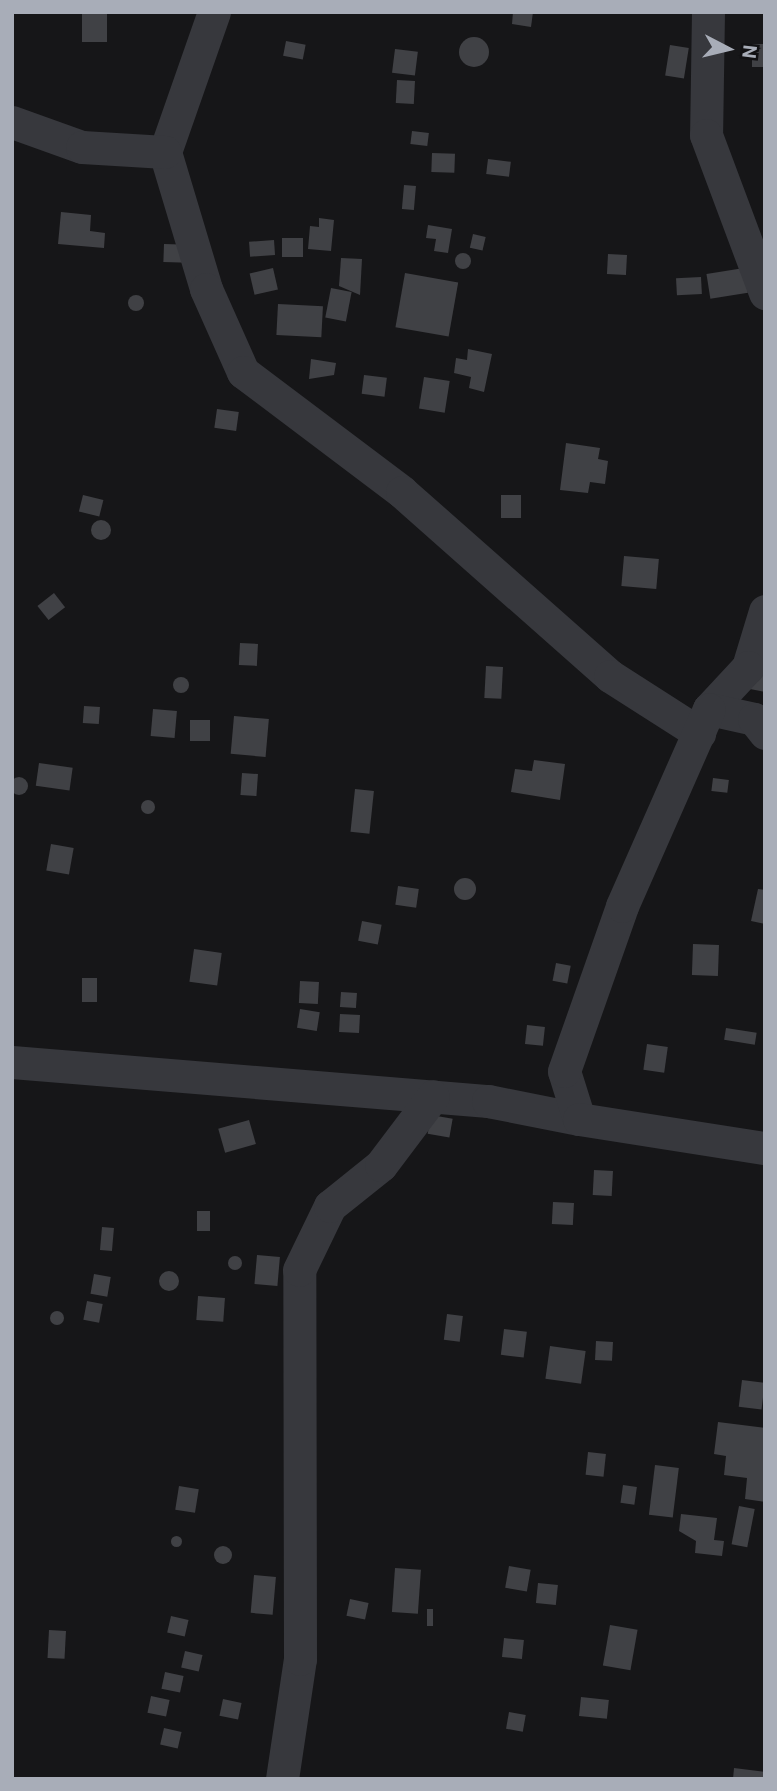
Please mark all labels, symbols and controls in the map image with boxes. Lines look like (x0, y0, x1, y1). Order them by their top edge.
north arrow (693, 14, 763, 84)
text: N (737, 44, 762, 60)

